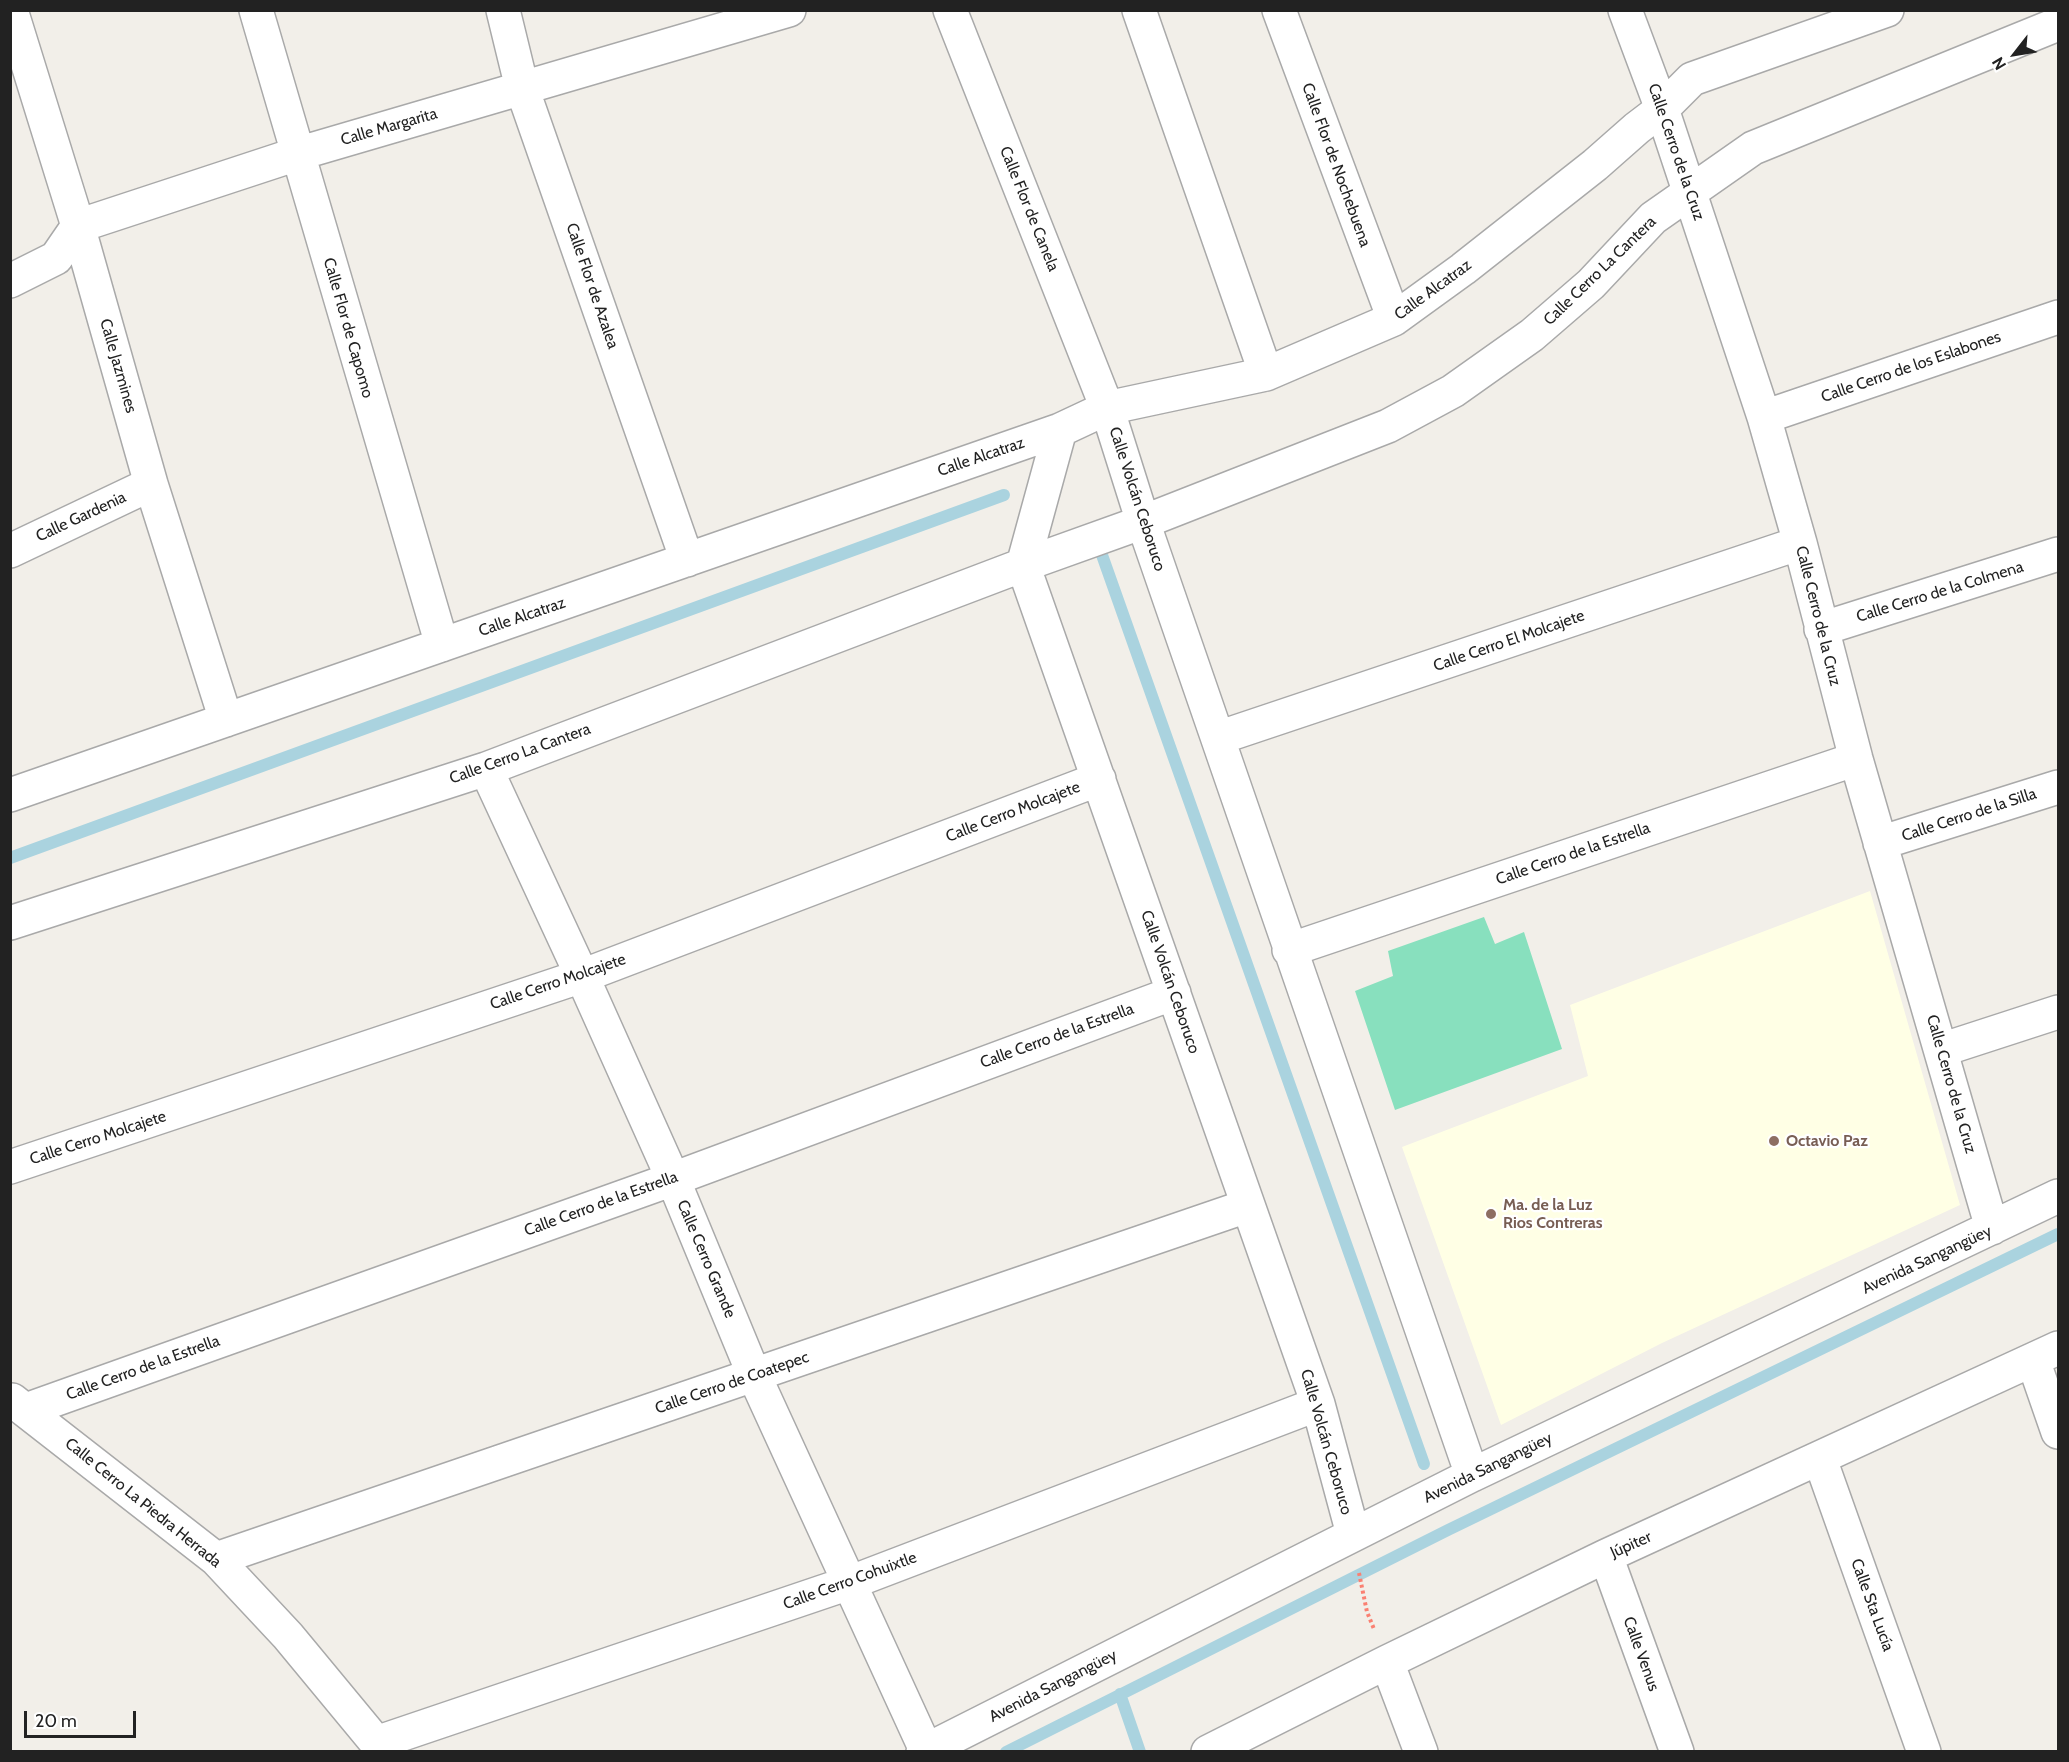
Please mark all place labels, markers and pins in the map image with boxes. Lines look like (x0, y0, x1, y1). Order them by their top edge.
place label: Octavio Paz (1786, 1131, 1868, 1151)
marker: Octavio Paz (1767, 1134, 1781, 1148)
place label: Ma. de la Luz Rios Contreras (1503, 1195, 1602, 1233)
marker: Ma. de la Luz Rios Contreras (1484, 1207, 1498, 1221)

